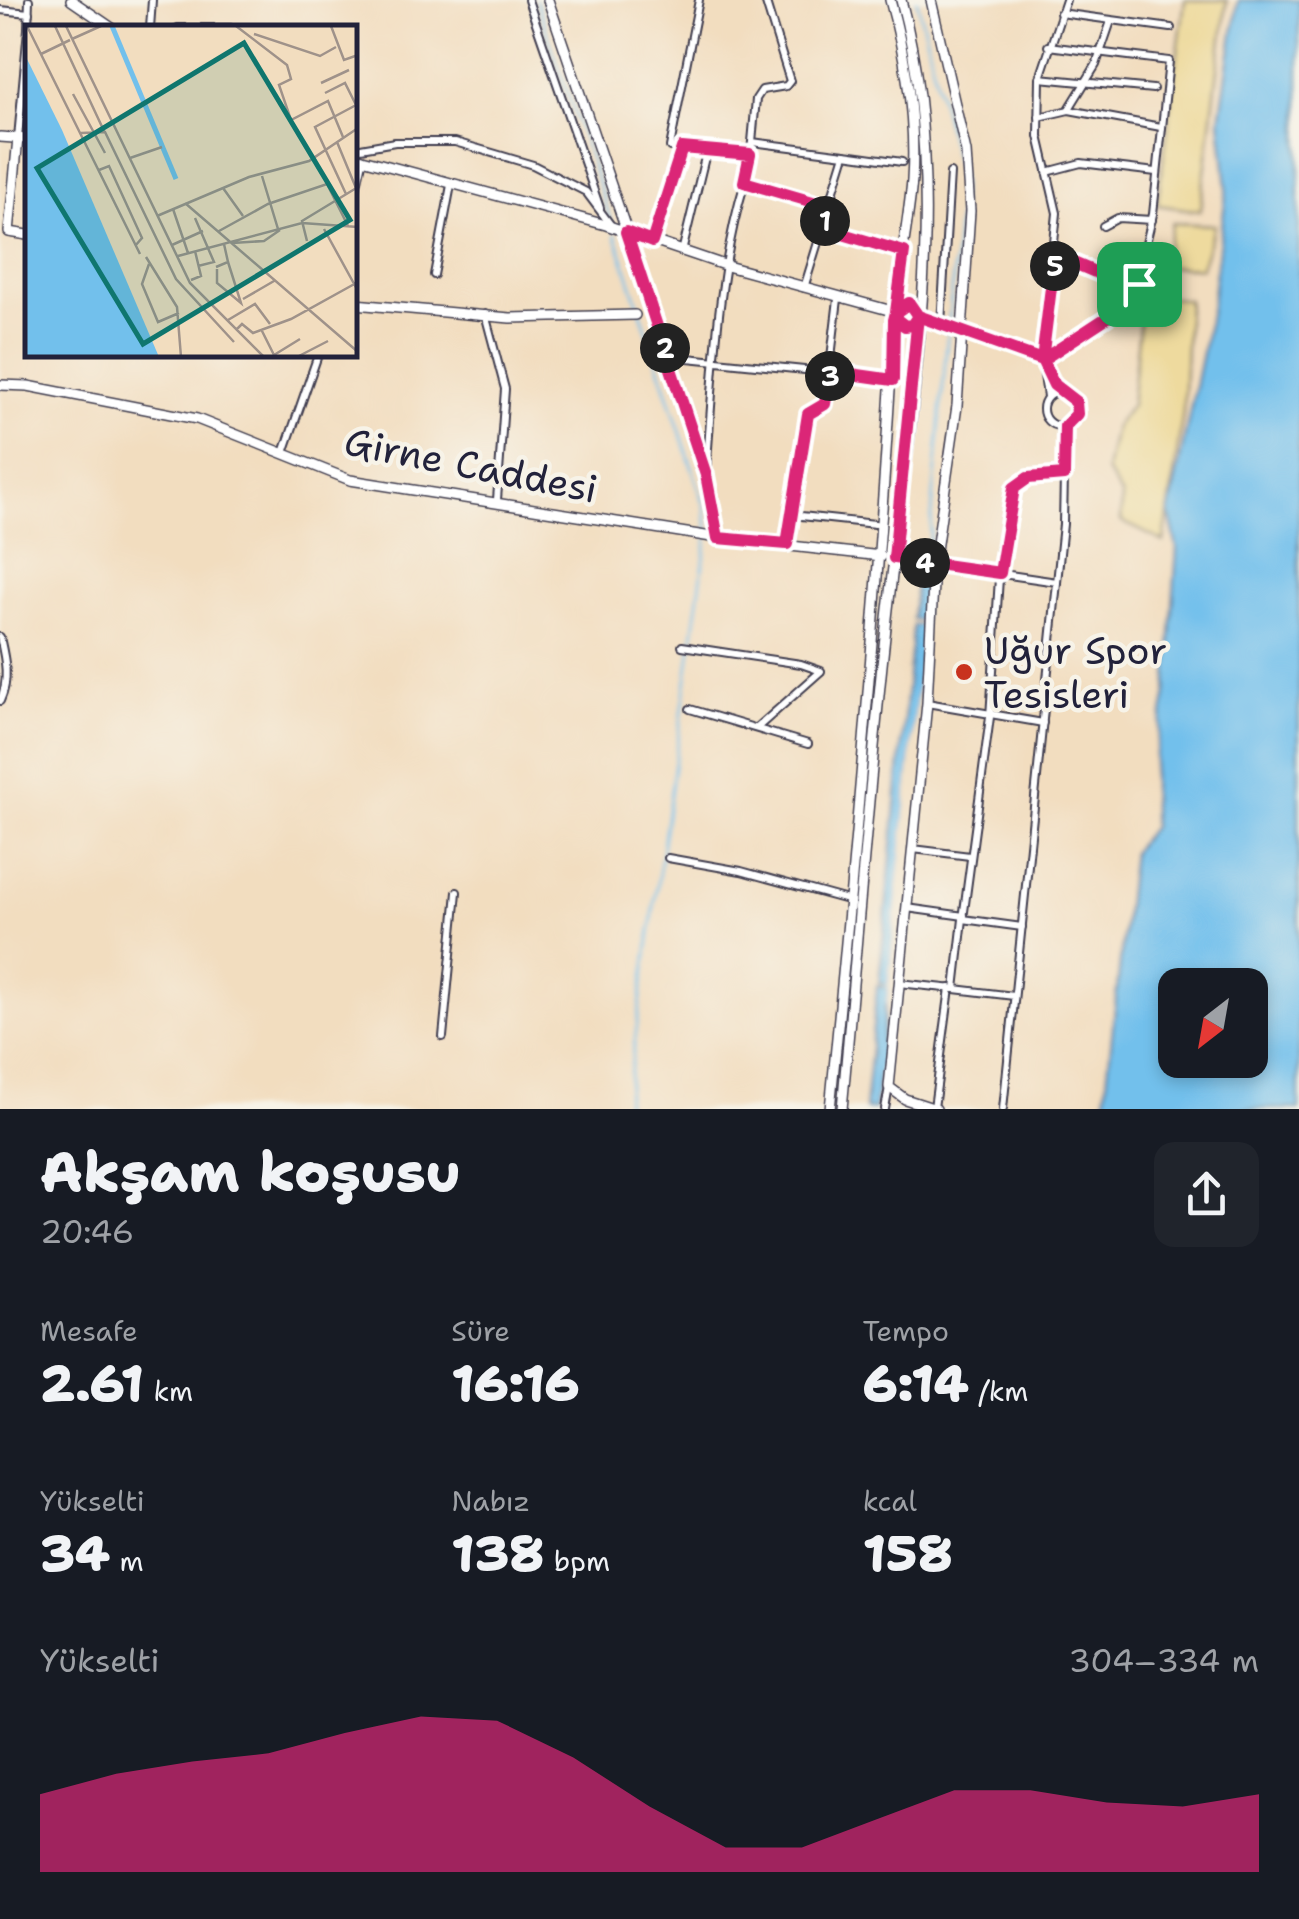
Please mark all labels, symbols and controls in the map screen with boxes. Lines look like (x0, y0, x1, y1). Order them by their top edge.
inset map (25, 25, 358, 358)
pin: 1 (800, 196, 850, 246)
text: 1 (819, 202, 831, 240)
pin: 5 (1030, 241, 1080, 291)
pin (1097, 242, 1182, 327)
text: 5 (1046, 247, 1064, 285)
icon: arrive (1112, 257, 1167, 312)
pin: 2 (640, 323, 690, 373)
text: 2 (655, 329, 675, 367)
pin: 3 (805, 351, 855, 401)
text: 3 (820, 357, 840, 395)
street label: Girne Caddesi (340, 415, 602, 515)
pin: 4 (900, 538, 950, 588)
text: 4 (915, 544, 935, 582)
place label: Uğur Spor Tesisleri (984, 625, 1167, 720)
marker: Uğur Spor Tesisleri (953, 661, 975, 683)
north arrow (1158, 968, 1268, 1078)
map controls (1158, 968, 1268, 1078)
text: Akşam koşusu (40, 1135, 461, 1209)
button: share (1154, 1142, 1259, 1247)
text: 20:46 (40, 1210, 134, 1253)
text: Mesafe (40, 1312, 138, 1350)
text: Süre (451, 1312, 510, 1350)
text: Tempo (863, 1312, 949, 1350)
text: 2.61 (40, 1350, 144, 1417)
text: 16:16 (451, 1350, 579, 1417)
text: 6:14 (863, 1350, 969, 1417)
text: km (144, 1372, 193, 1410)
text: /km (969, 1372, 1028, 1410)
text: Yükselti (40, 1482, 145, 1520)
text: Nabız (451, 1482, 530, 1520)
text: kcal (863, 1482, 917, 1520)
text: 34 (40, 1520, 110, 1587)
text: 138 (451, 1520, 544, 1587)
text: 158 (863, 1520, 953, 1587)
text: m (110, 1542, 144, 1580)
text: bpm (544, 1542, 610, 1580)
text: Yükselti (40, 1639, 160, 1682)
text: 304–334 m (1068, 1639, 1259, 1682)

